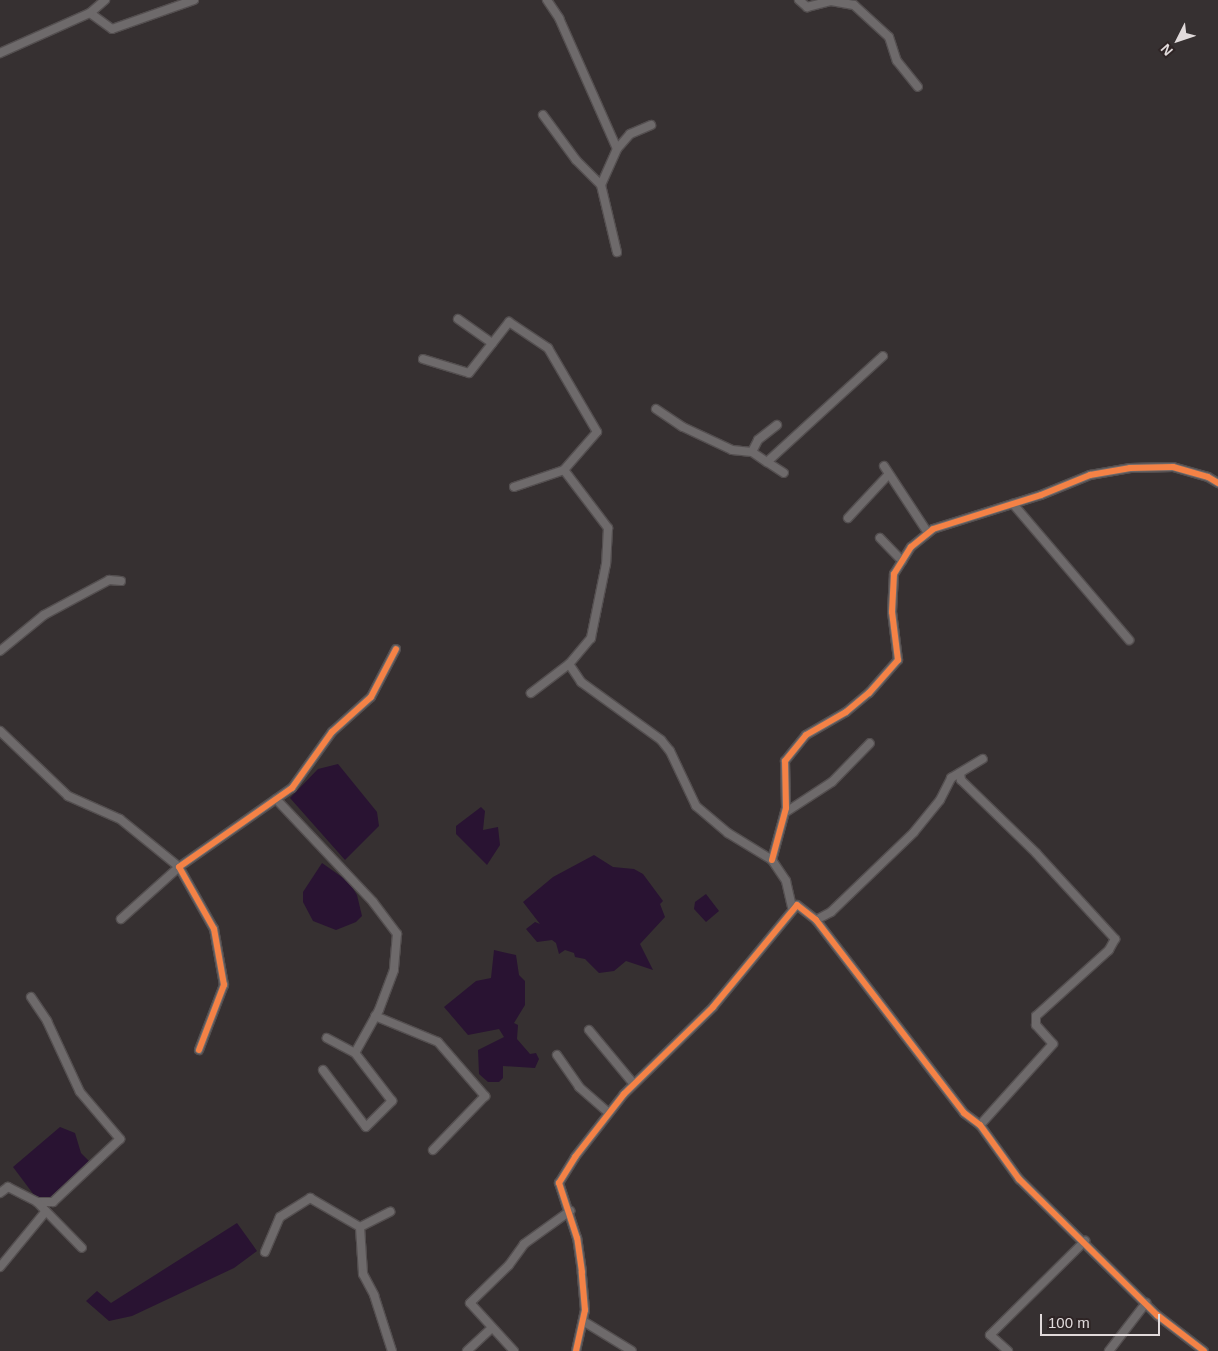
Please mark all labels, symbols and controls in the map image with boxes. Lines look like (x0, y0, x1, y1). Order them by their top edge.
north arrow (1153, 15, 1203, 65)
text: N (1157, 41, 1176, 59)
scale bar (1043, 1304, 1163, 1336)
text: 100 m (1048, 1314, 1090, 1331)

